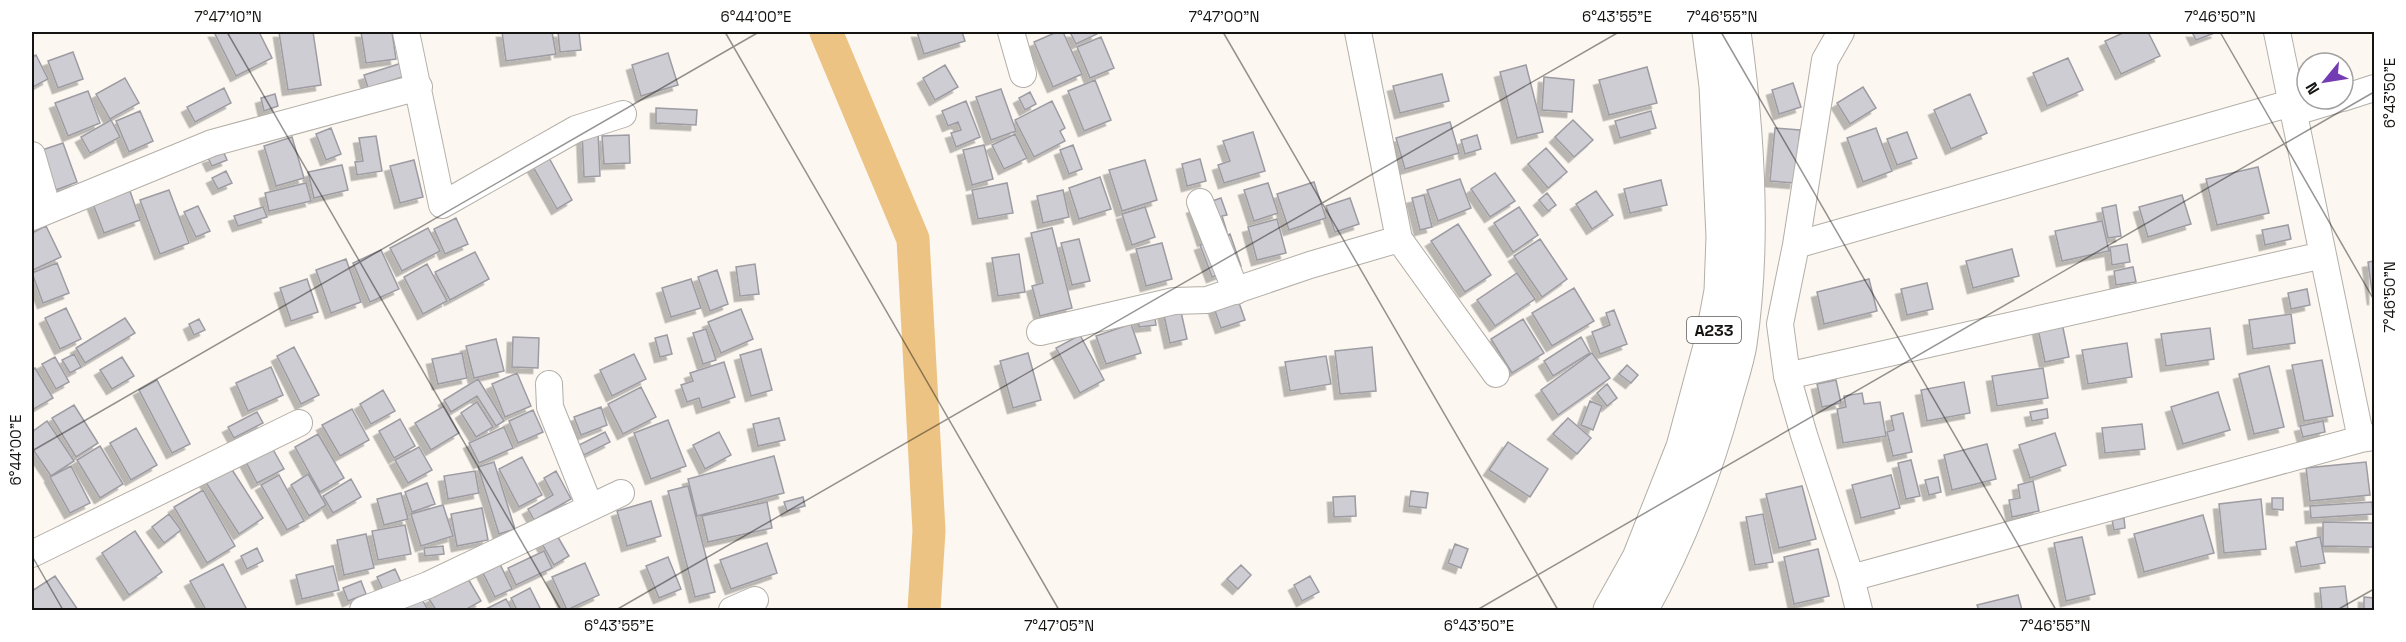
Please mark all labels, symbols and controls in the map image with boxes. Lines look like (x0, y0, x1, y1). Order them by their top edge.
text: 7°47'10"N (194, 7, 262, 26)
text: 6°44'00"E (721, 7, 791, 26)
text: 7°47'00"N (1189, 7, 1259, 26)
text: 6°43'55"E (1582, 7, 1652, 26)
text: 7°46'55"N (1687, 7, 1757, 26)
text: 7°46'50"N (2184, 7, 2256, 26)
north arrow (2295, 51, 2355, 111)
text: 6°43'50"E (2380, 58, 2399, 128)
text: N (2301, 78, 2324, 98)
text: 7°46'50"N (2380, 261, 2399, 333)
road number: A233 (1687, 317, 1741, 343)
text: 6°44'00"E (6, 415, 25, 485)
text: 6°43'55"E (584, 616, 654, 635)
text: 7°47'05"N (1024, 616, 1094, 635)
text: 6°43'50"E (1444, 616, 1514, 635)
text: 7°46'55"N (2020, 616, 2090, 635)

